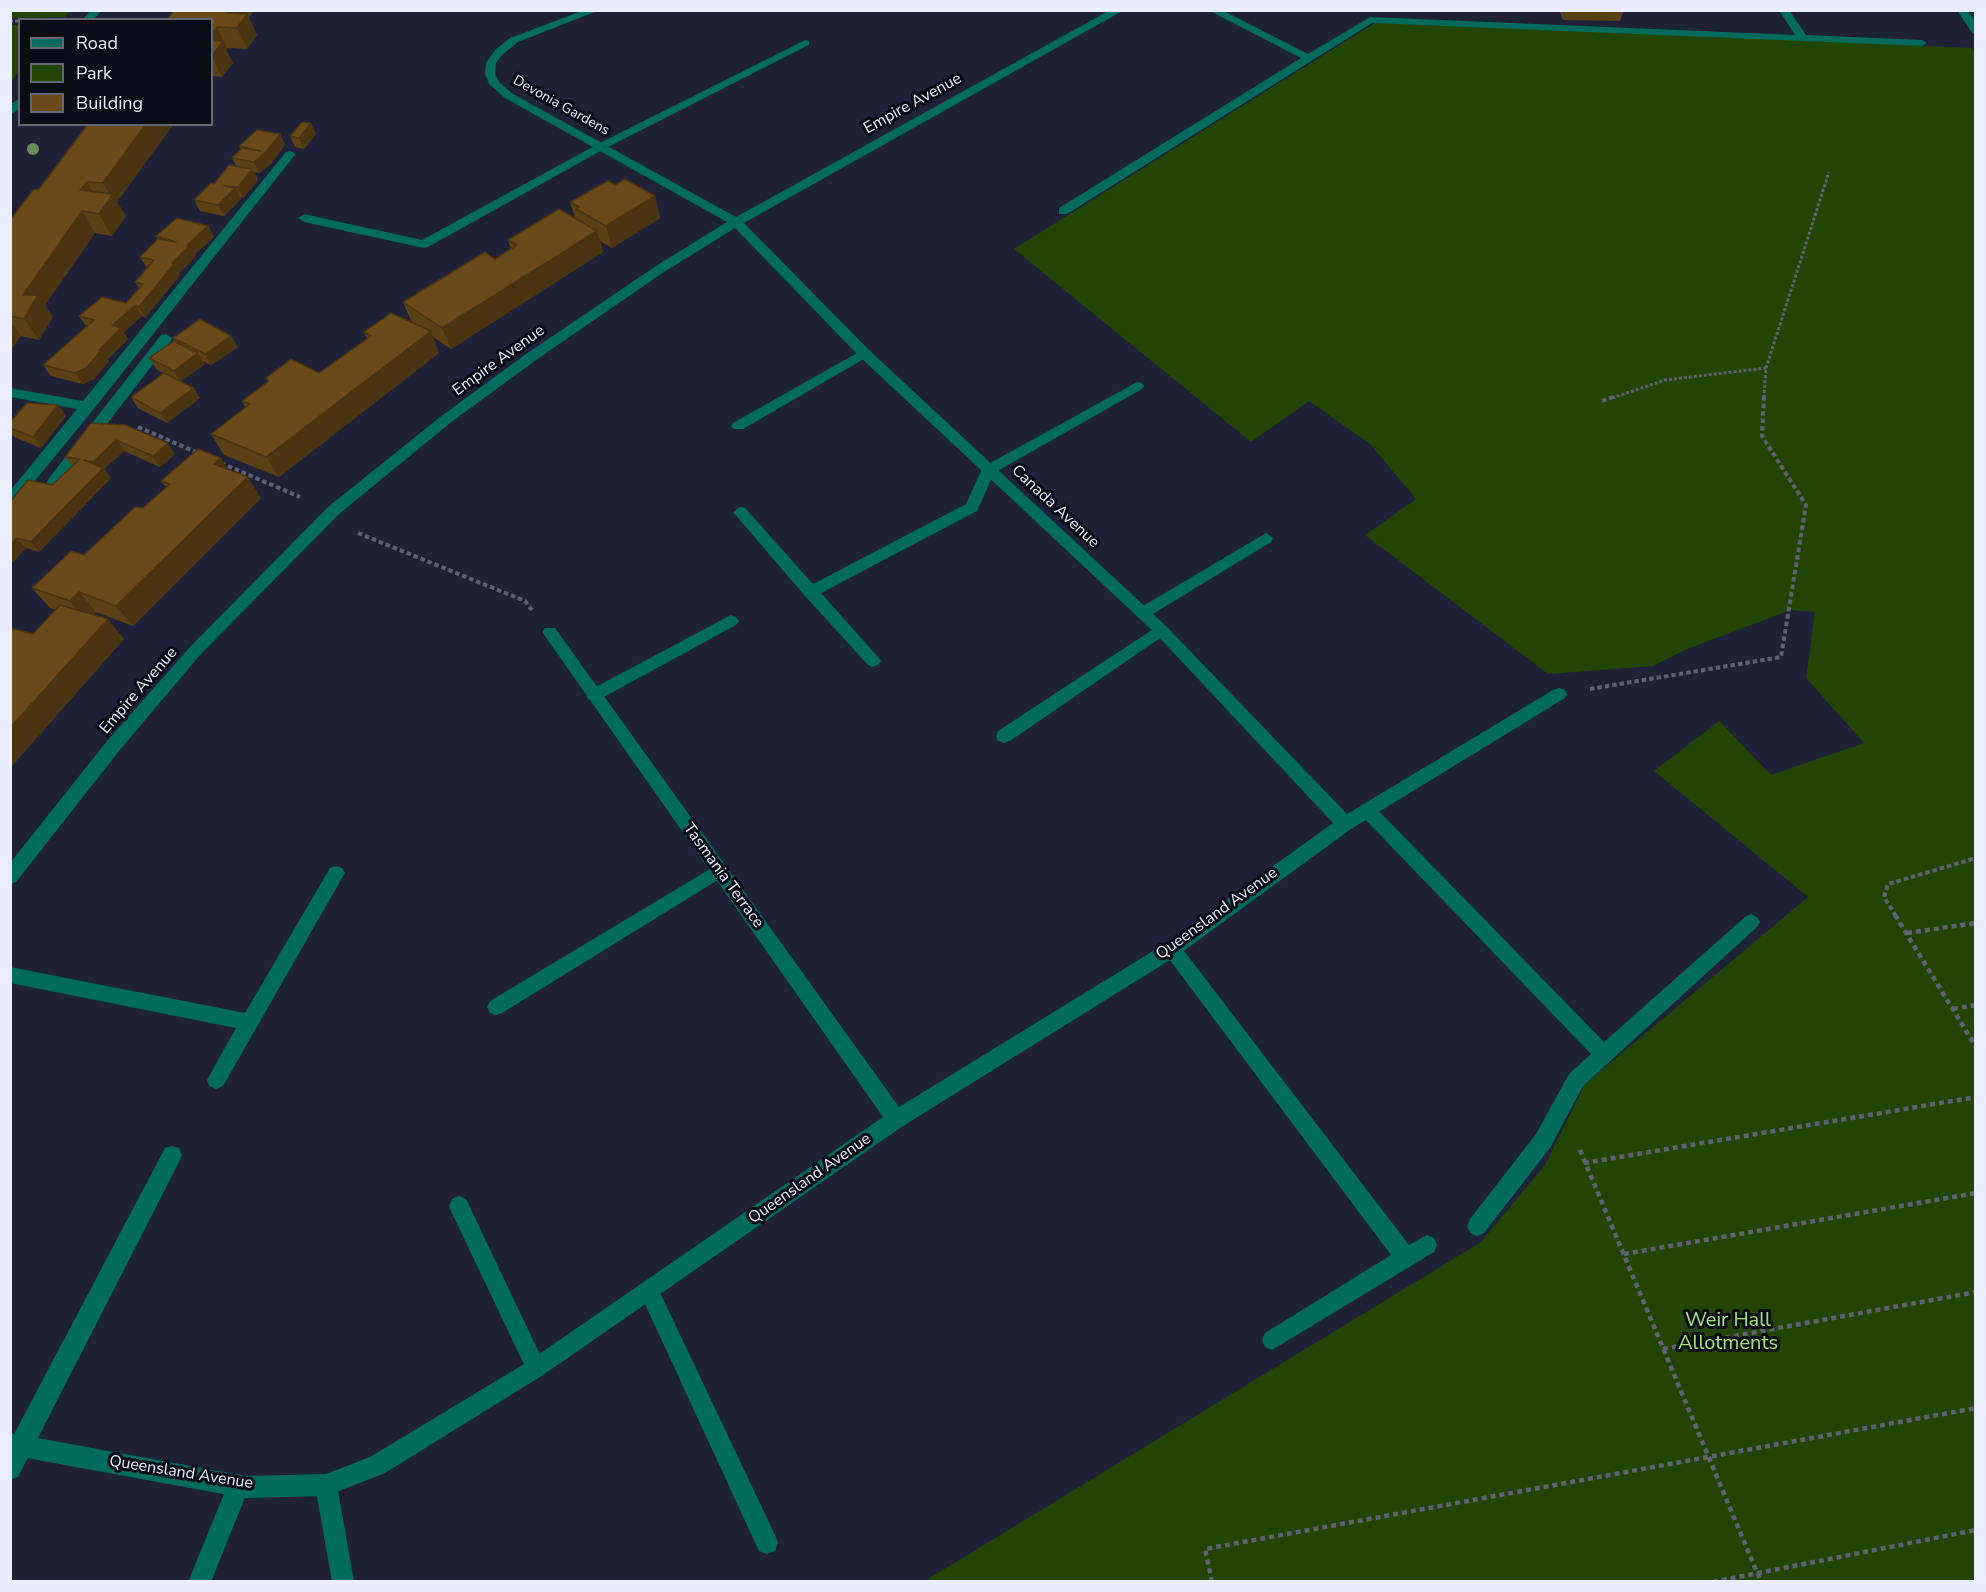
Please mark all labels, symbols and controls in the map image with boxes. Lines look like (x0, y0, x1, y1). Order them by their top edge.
legend (18, 18, 213, 126)
text: Road (76, 31, 118, 55)
text: Park (76, 61, 112, 85)
street label: Empire Avenue (861, 69, 965, 139)
street label: Devonia Gardens (510, 73, 612, 139)
text: Building (76, 91, 143, 115)
street label: Empire Avenue (449, 321, 549, 401)
street label: Canada Avenue (1007, 461, 1103, 553)
street label: Empire Avenue (96, 644, 182, 738)
street label: Tasmania Terrace (679, 820, 767, 932)
street label: Queensland Avenue (1153, 864, 1281, 964)
street label: Queensland Avenue (745, 1129, 875, 1229)
park label: Weir Hall Allotments (1678, 1309, 1778, 1356)
street label: Queensland Avenue (108, 1452, 254, 1494)

